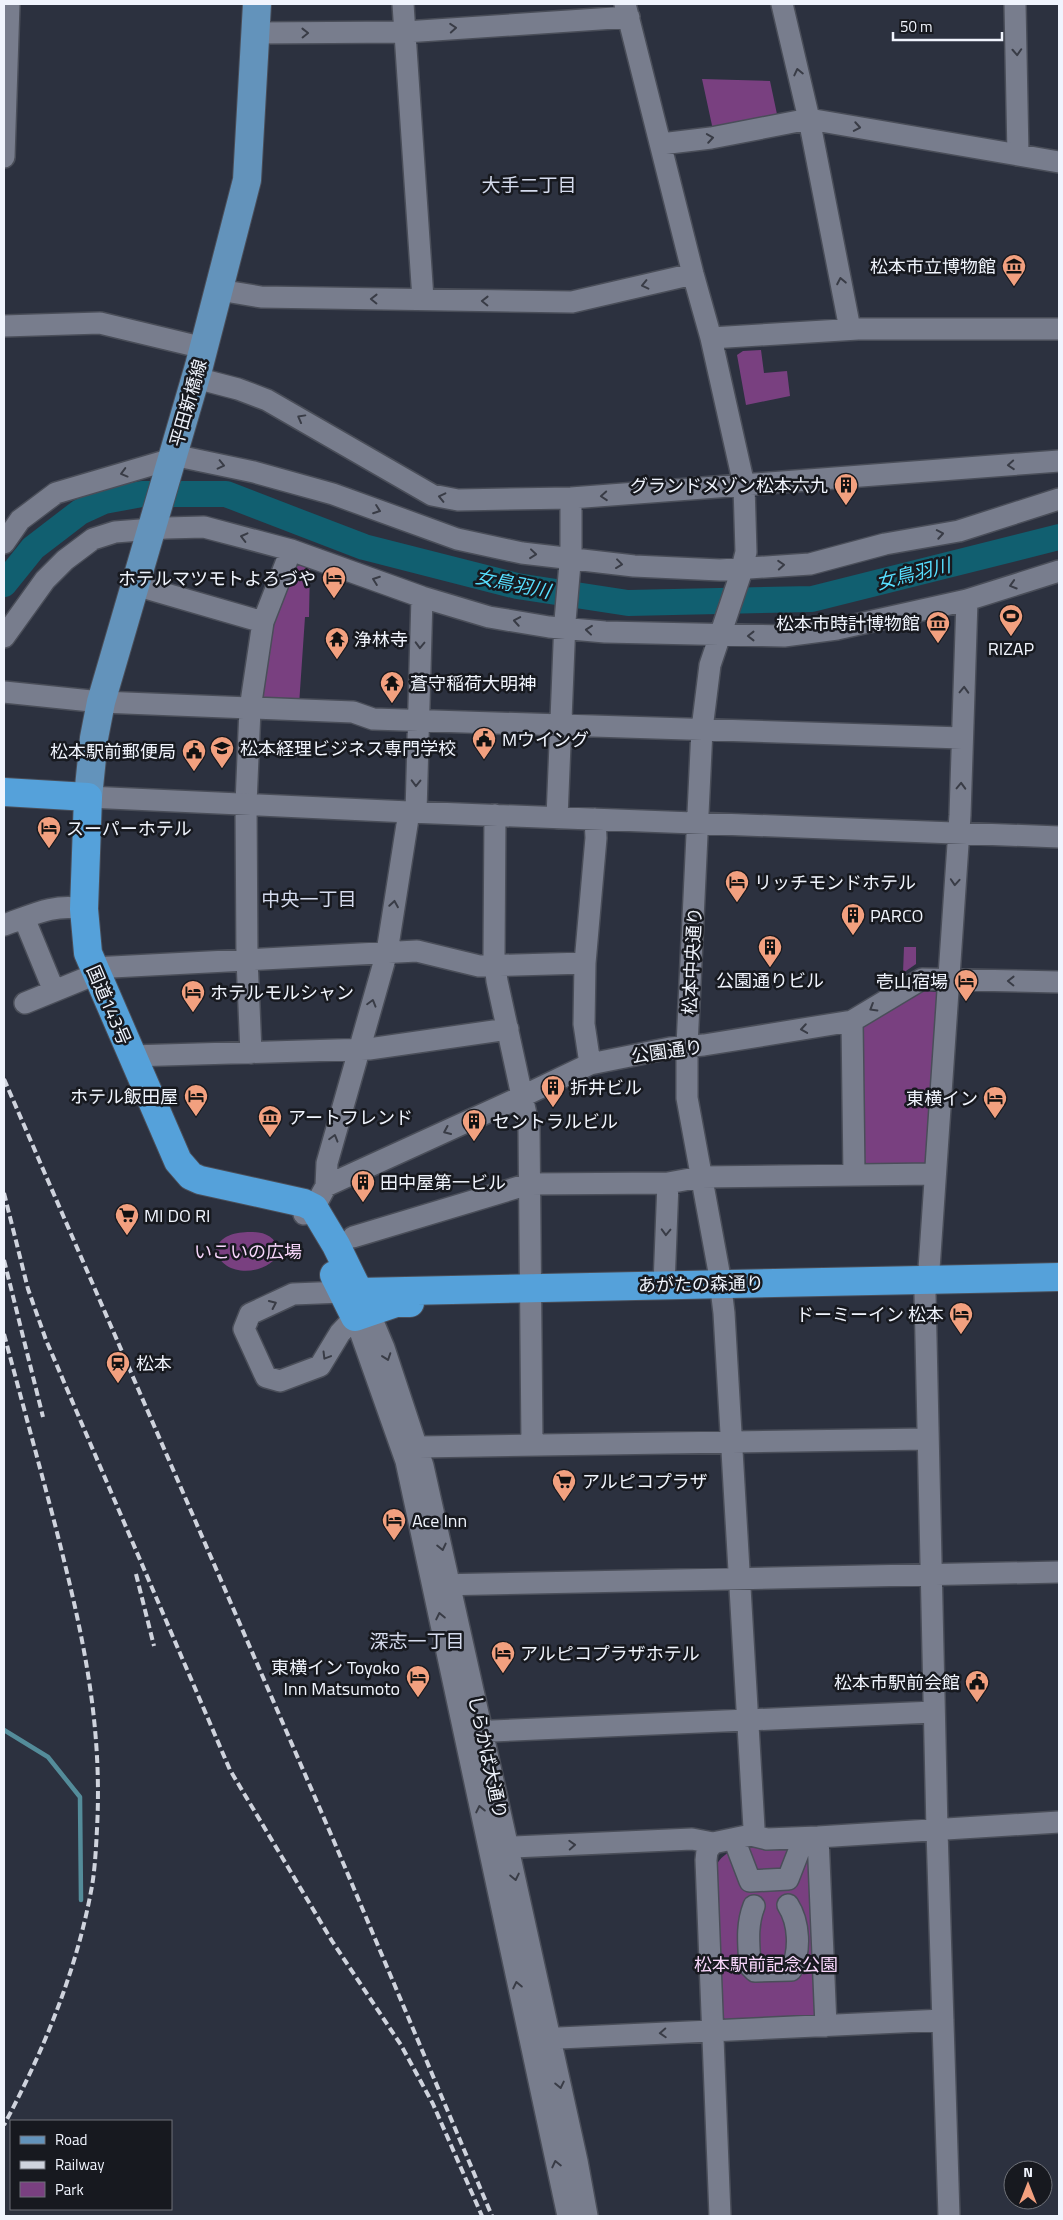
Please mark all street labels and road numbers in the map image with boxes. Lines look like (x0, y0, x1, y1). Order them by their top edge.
street label: 平田新橋線 (163, 356, 213, 450)
street label: 松本中央通り (676, 906, 708, 1016)
street label: 国道143号 (80, 961, 138, 1049)
street label: 公園通り (629, 1033, 705, 1069)
street label: あがたの森通り (638, 1269, 764, 1299)
street label: しらかば大通り (462, 1693, 514, 1821)

